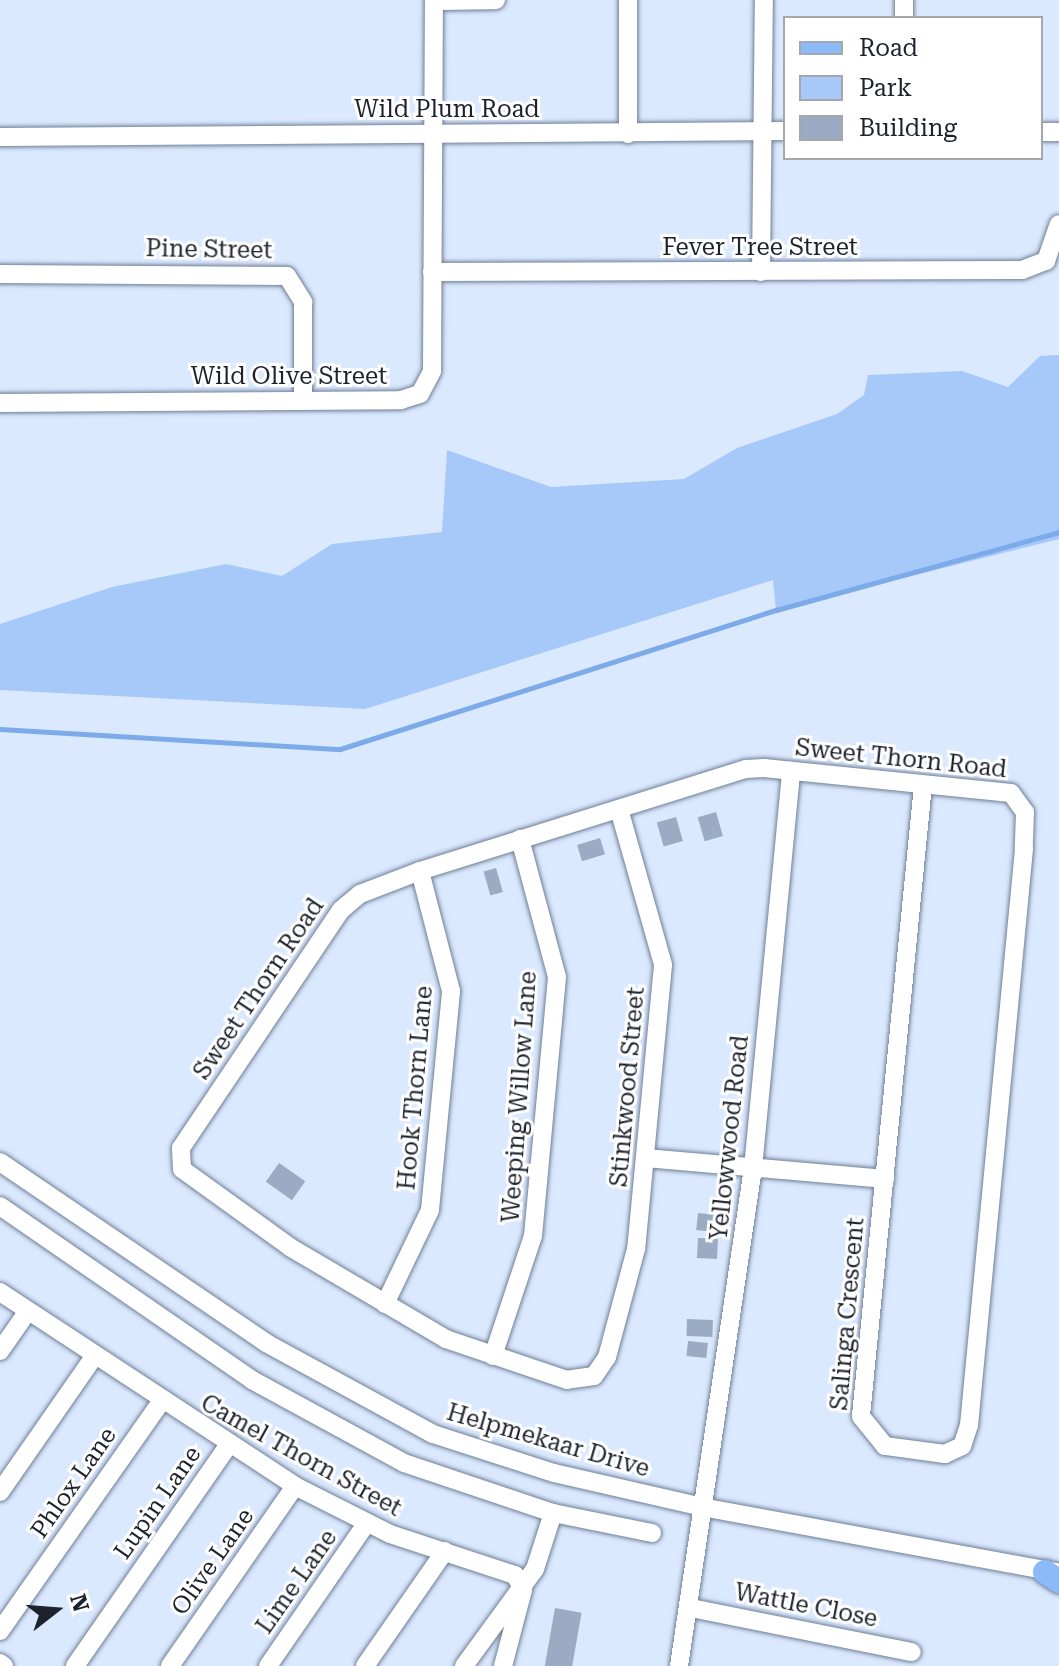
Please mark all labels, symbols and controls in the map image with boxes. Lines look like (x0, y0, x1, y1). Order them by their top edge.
legend (783, 16, 1043, 160)
text: Road (859, 34, 918, 62)
text: Park (859, 74, 912, 102)
street label: Wild Plum Road (354, 96, 540, 124)
text: Building (859, 114, 957, 142)
street label: Pine Street (145, 234, 273, 266)
street label: Fever Tree Street (662, 234, 858, 262)
street label: Wild Olive Street (191, 363, 387, 391)
street label: Sweet Thorn Road (794, 734, 1008, 784)
street label: Sweet Thorn Road (188, 893, 330, 1085)
street label: Weeping Willow Lane (497, 970, 543, 1224)
street label: Hook Thorn Lane (393, 985, 439, 1191)
street label: Stinkwood Street (605, 986, 651, 1188)
street label: Yellowwood Road (705, 1034, 755, 1242)
street label: Salinga Crescent (825, 1216, 871, 1412)
street label: Camel Thorn Street (196, 1389, 406, 1523)
street label: Helpmekaar Drive (443, 1398, 653, 1484)
street label: Phlox Lane (25, 1422, 123, 1544)
street label: Lupin Lane (108, 1441, 208, 1565)
street label: Olive Lane (166, 1503, 260, 1621)
street label: Lime Lane (251, 1524, 343, 1640)
north arrow (16, 1570, 96, 1650)
street label: Wattle Close (732, 1578, 880, 1634)
text: N (65, 1591, 94, 1615)

